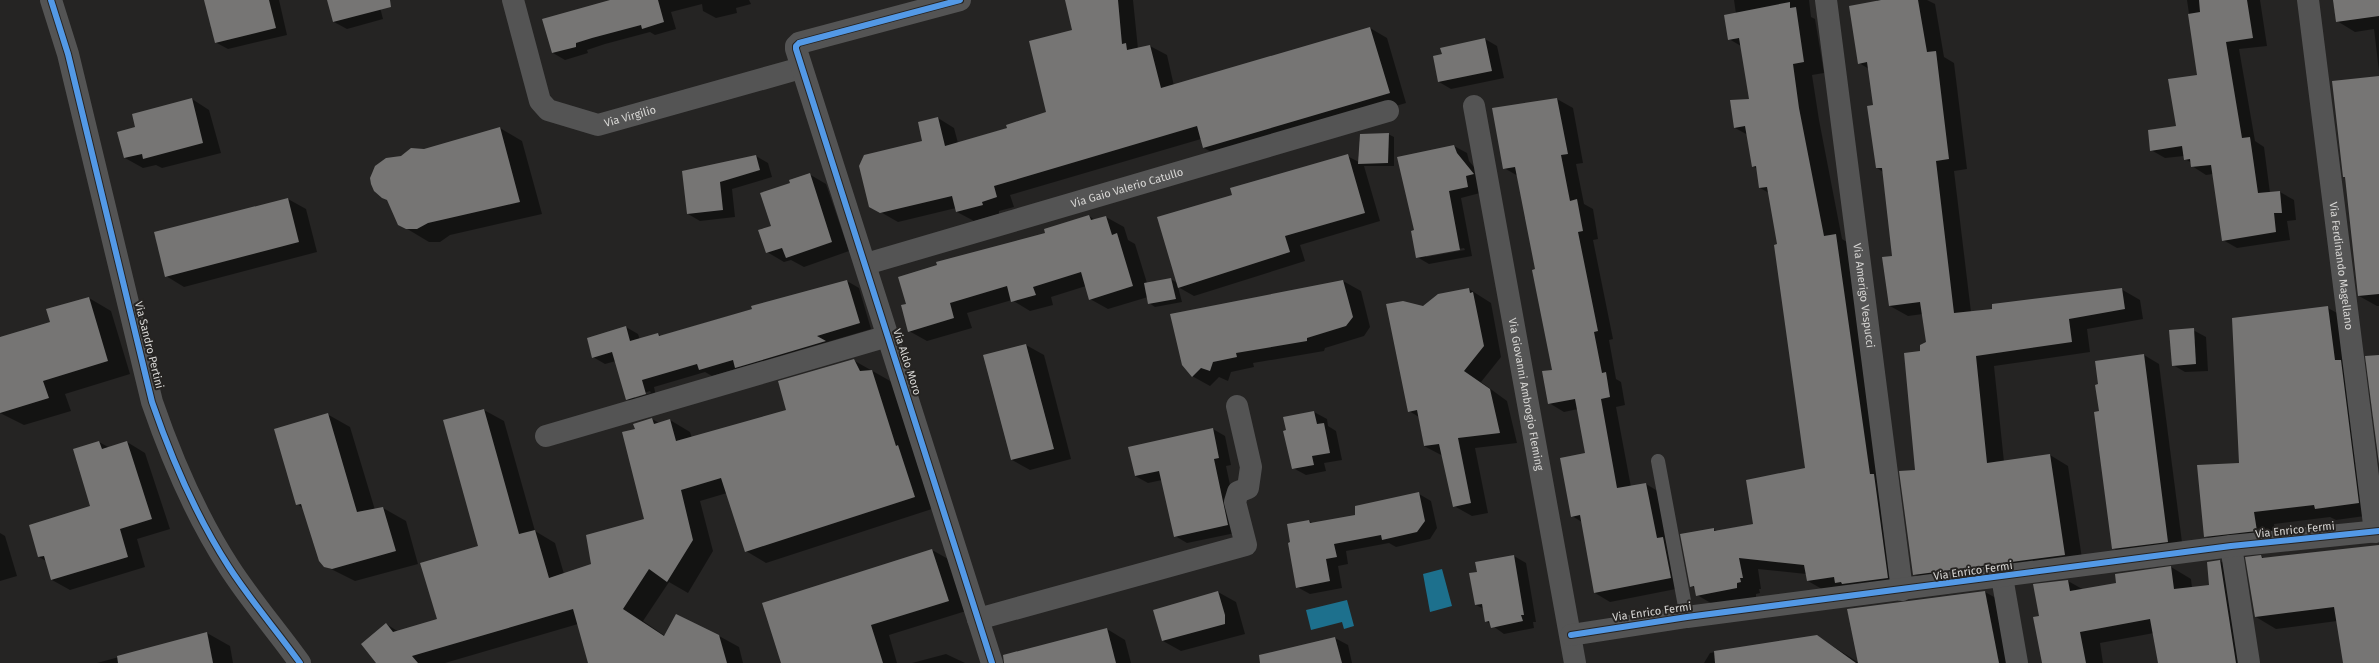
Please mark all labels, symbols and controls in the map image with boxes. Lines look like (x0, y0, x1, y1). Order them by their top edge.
street label: Via Virgilio (603, 103, 657, 129)
street label: Via Gaio Valerio Catullo (1069, 165, 1185, 210)
street label: Via Ferdinando Magellano (2327, 201, 2356, 331)
street label: Via Amerigo Vespucci (1851, 242, 1877, 349)
street label: Via Sandro Pertini (132, 300, 166, 390)
street label: Via Giovanni Ambrogio Fleming (1506, 317, 1547, 472)
street label: Via Aldo Moro (890, 327, 924, 397)
street label: Via Enrico Fermi (2255, 519, 2335, 541)
street label: Via Enrico Fermi (1933, 559, 2013, 583)
street label: Via Enrico Fermi (1612, 600, 1692, 624)

